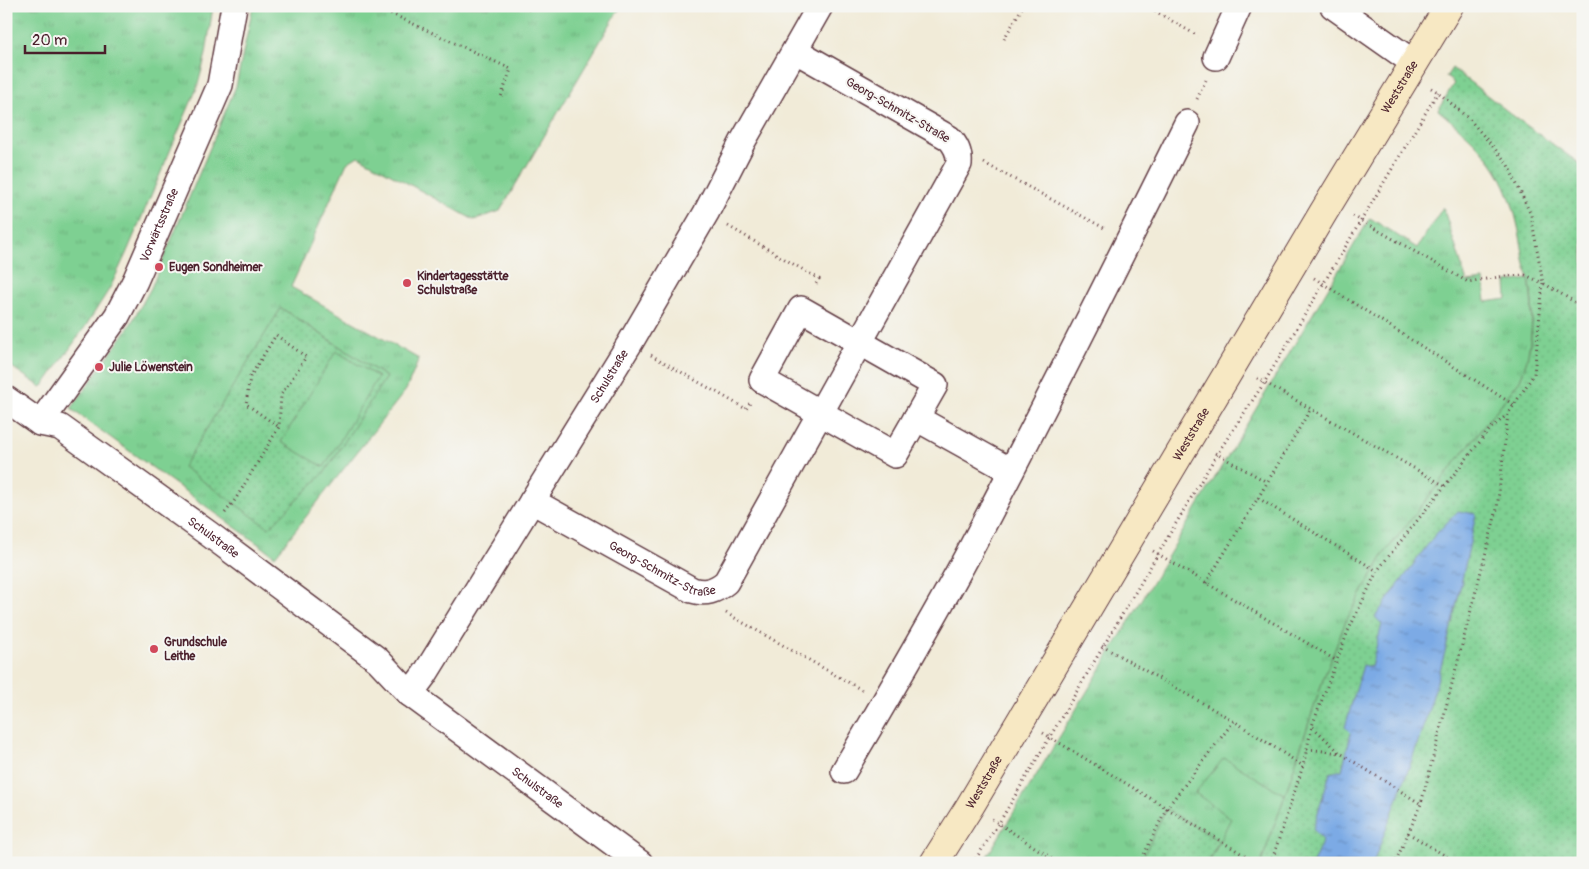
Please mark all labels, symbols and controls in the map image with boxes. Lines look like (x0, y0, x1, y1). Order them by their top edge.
scale bar (25, 22, 105, 54)
text: 20 m (32, 31, 67, 50)
street label: Weststraße (1378, 58, 1422, 116)
street label: Georg-Schmitz-Straße (843, 75, 952, 146)
street label: Vorwärtsstraße (137, 186, 182, 265)
place label: Eugen Sondheimer (169, 260, 263, 275)
marker: Eugen Sondheimer (153, 261, 165, 273)
place label: Kindertagesstätte Schulstraße (417, 269, 510, 298)
marker: Kindertagesstätte Schulstraße (401, 277, 413, 289)
street label: Schulstraße (587, 347, 632, 406)
place label: Julie Löwenstein (109, 360, 193, 375)
marker: Julie Löwenstein (93, 361, 105, 373)
street label: Weststraße (1170, 405, 1213, 464)
street label: Schulstraße (184, 514, 242, 562)
street label: Georg-Schmitz-Straße (606, 538, 718, 600)
place label: Grundschule Leithe (164, 635, 228, 664)
marker: Grundschule Leithe (148, 643, 160, 655)
street label: Weststraße (963, 753, 1006, 812)
street label: Schulstraße (508, 764, 566, 812)

